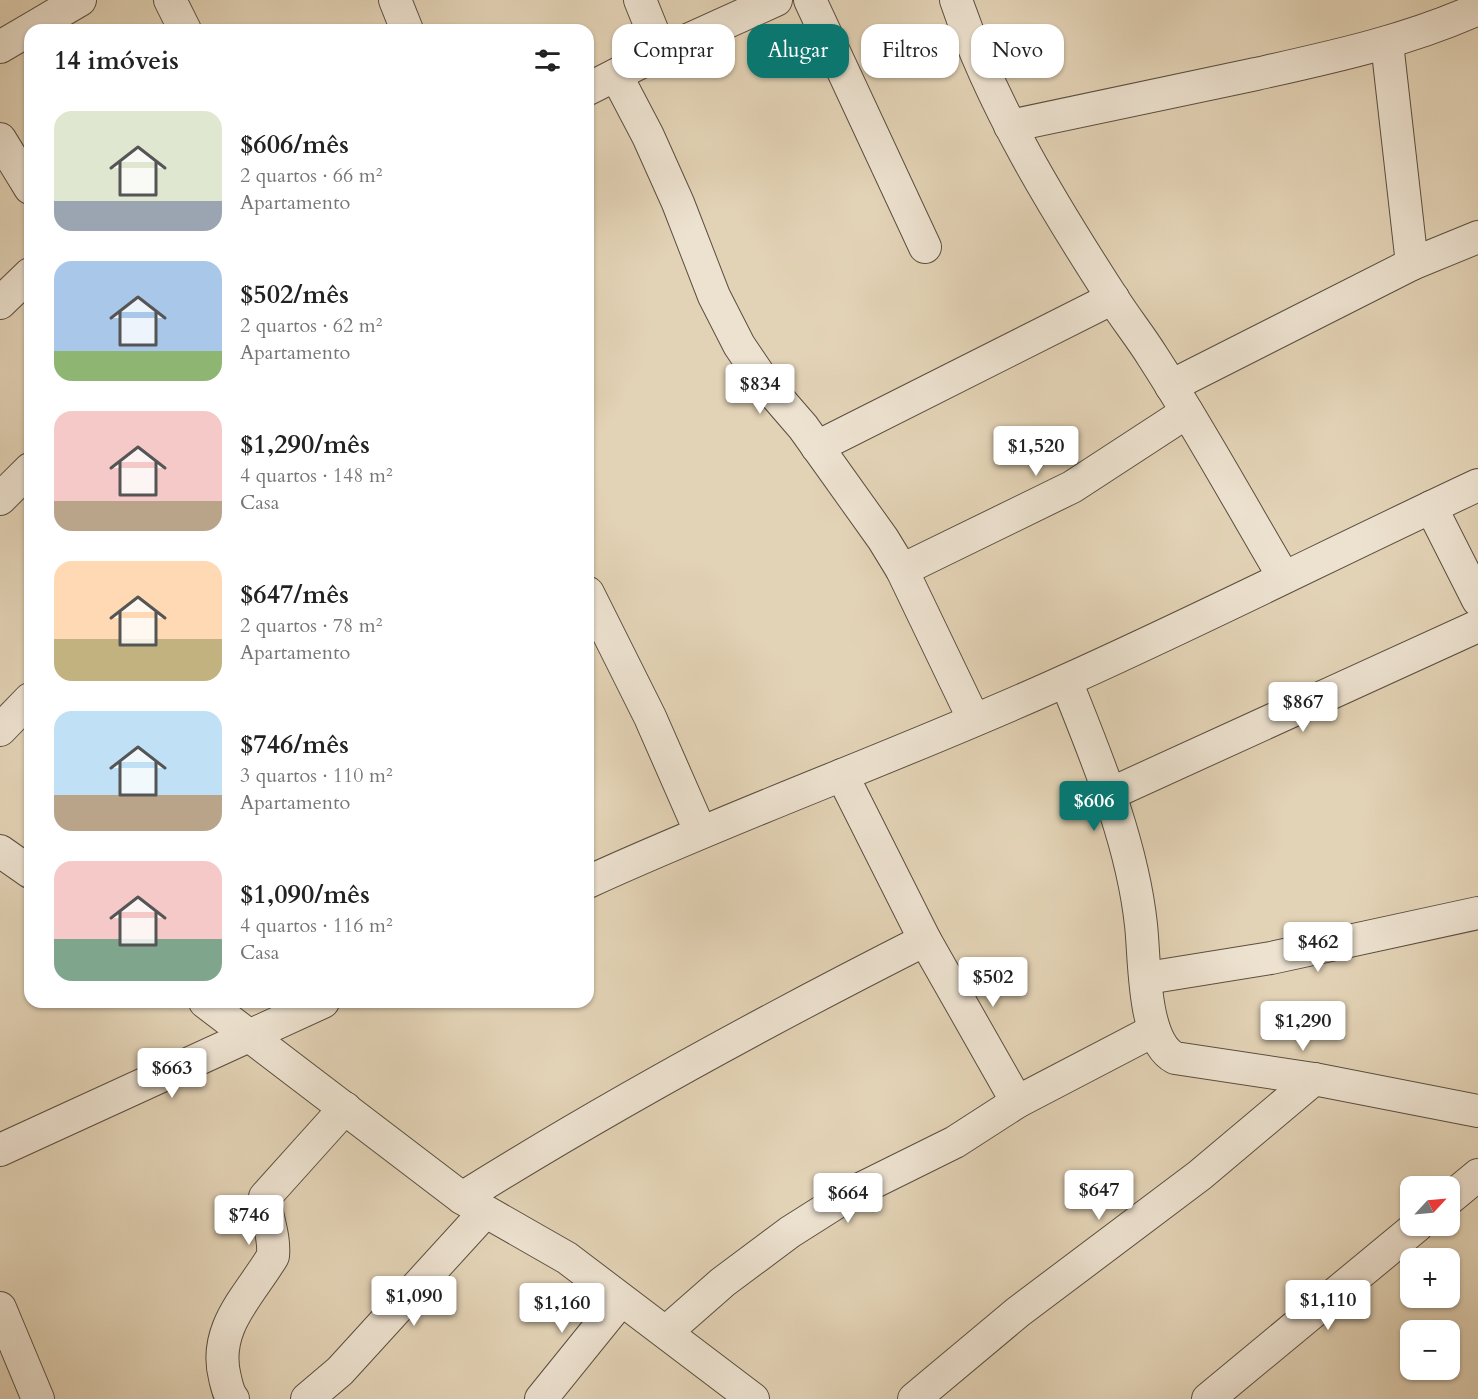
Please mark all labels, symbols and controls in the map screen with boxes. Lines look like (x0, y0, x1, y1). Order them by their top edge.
chip: Comprar (612, 24, 735, 78)
chip: Alugar (747, 24, 849, 78)
chip: Filtros (861, 24, 959, 78)
chip: Novo (971, 24, 1064, 78)
text: 14 imóveis (54, 43, 179, 78)
icon: filters (531, 44, 564, 77)
text: $606/mês (240, 127, 349, 162)
icon: home (102, 135, 174, 207)
text: 2 quartos · 66 m² (240, 162, 382, 189)
text: Apartamento (240, 189, 350, 216)
text: $502/mês (240, 277, 349, 312)
icon: home (102, 285, 174, 357)
text: 2 quartos · 62 m² (240, 312, 382, 339)
text: Apartamento (240, 339, 350, 366)
pin: $834 (724, 364, 796, 415)
text: $834 (740, 370, 780, 397)
pin: $1,520 (987, 426, 1085, 477)
text: $1,290/mês (240, 427, 370, 462)
text: $1,520 (1007, 432, 1065, 459)
icon: home (102, 435, 174, 507)
text: 4 quartos · 148 m² (240, 462, 393, 489)
text: Casa (240, 489, 279, 516)
text: $647/mês (240, 577, 349, 612)
icon: home (102, 585, 174, 657)
text: 2 quartos · 78 m² (240, 612, 382, 639)
text: Apartamento (240, 639, 350, 666)
pin: $867 (1267, 682, 1339, 733)
text: $867 (1283, 688, 1323, 715)
text: $746/mês (240, 727, 349, 762)
icon: home (102, 735, 174, 807)
text: 3 quartos · 110 m² (240, 762, 393, 789)
pin: $606 (1058, 781, 1130, 832)
text: $606 (1074, 787, 1114, 814)
text: Apartamento (240, 789, 350, 816)
text: $1,090/mês (240, 877, 370, 912)
icon: home (102, 885, 174, 957)
text: 4 quartos · 116 m² (240, 912, 393, 939)
pin: $462 (1282, 922, 1354, 973)
text: $462 (1298, 928, 1338, 955)
text: Casa (240, 939, 279, 966)
pin: $502 (957, 957, 1029, 1008)
text: $502 (973, 963, 1013, 990)
pin: $1,290 (1254, 1001, 1352, 1052)
text: $1,290 (1274, 1007, 1332, 1034)
pin: $663 (136, 1048, 208, 1099)
text: $663 (152, 1054, 192, 1081)
pin: $647 (1063, 1170, 1135, 1221)
pin: $664 (812, 1173, 884, 1224)
text: $647 (1079, 1176, 1119, 1203)
north arrow (1400, 1176, 1460, 1236)
map controls (1400, 1176, 1460, 1380)
text: $664 (828, 1179, 868, 1206)
pin: $746 (213, 1195, 285, 1246)
text: $746 (229, 1201, 269, 1228)
button: + (1400, 1248, 1460, 1308)
pin: $1,090 (365, 1276, 463, 1327)
pin: $1,110 (1279, 1280, 1377, 1331)
text: $1,090 (385, 1282, 443, 1309)
pin: $1,160 (513, 1283, 611, 1334)
text: $1,110 (1299, 1286, 1357, 1313)
text: $1,160 (533, 1289, 591, 1316)
button: − (1400, 1320, 1460, 1380)

